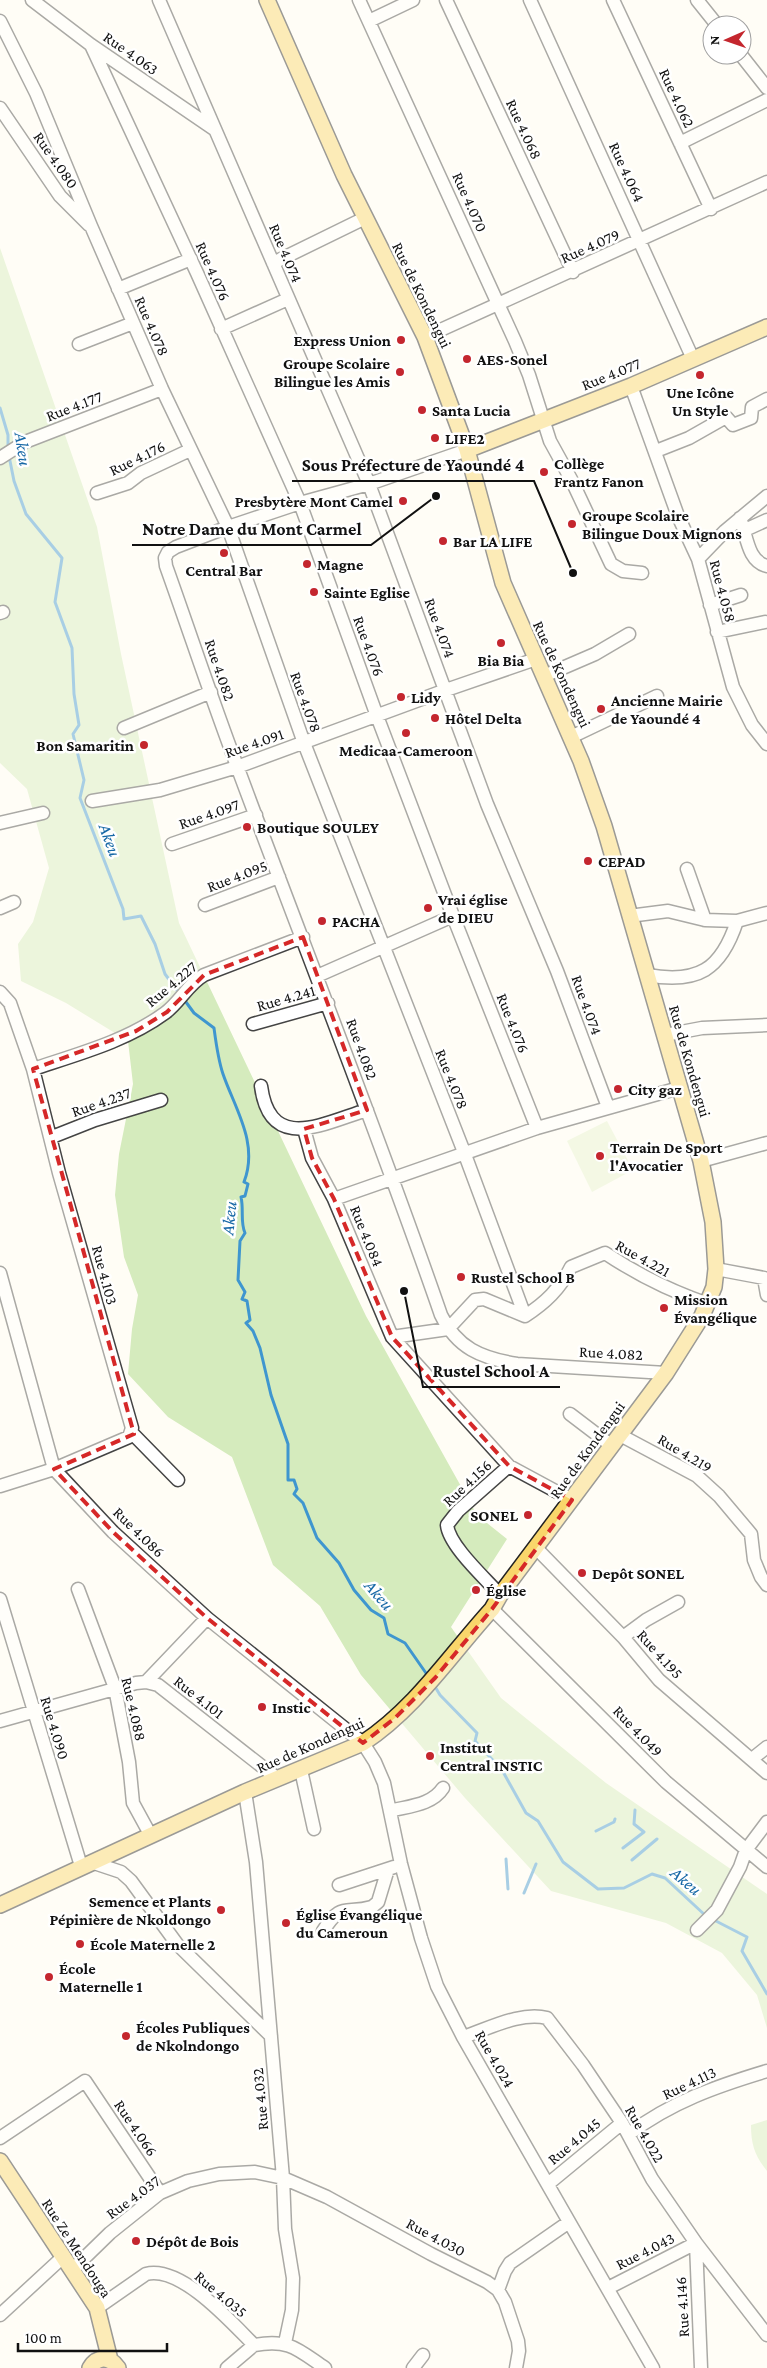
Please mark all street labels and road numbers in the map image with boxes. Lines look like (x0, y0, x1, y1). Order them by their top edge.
street label: Rue 4.063 (100, 28, 162, 78)
street label: Rue 4.062 (656, 66, 698, 131)
street label: Rue 4.068 (503, 96, 545, 162)
street label: Rue 4.080 (30, 128, 82, 192)
street label: Rue 4.064 (606, 139, 648, 205)
street label: Rue 4.070 (449, 170, 491, 234)
street label: Rue 4.074 (266, 221, 306, 285)
street label: Rue 4.079 (558, 225, 622, 267)
street label: Rue 4.076 (192, 239, 234, 303)
street label: Rue de Kondengui (388, 239, 455, 351)
street label: Rue 4.078 (131, 294, 173, 358)
street label: Rue 4.077 (579, 354, 644, 393)
street label: Rue 4.177 (43, 387, 105, 425)
street label: Rue 4.176 (106, 437, 168, 479)
street label: Rue 4.058 (707, 558, 739, 624)
street label: Rue 4.074 (421, 596, 459, 660)
street label: Rue 4.076 (350, 614, 388, 678)
street label: Rue de Kondengui (529, 618, 594, 730)
street label: Rue 4.082 (202, 637, 239, 703)
street label: Rue 4.078 (287, 669, 325, 735)
street label: Rue 4.091 (222, 725, 286, 761)
street label: Rue 4.097 (177, 796, 242, 832)
street label: Rue 4.095 (204, 857, 270, 895)
street label: Rue 4.227 (142, 957, 200, 1010)
street label: Rue 4.074 (568, 973, 606, 1037)
street label: Rue 4.241 (255, 982, 317, 1014)
street label: Rue 4.076 (493, 991, 533, 1055)
street label: Rue de Kondengui (665, 1003, 714, 1119)
street label: Rue 4.082 (343, 1016, 381, 1082)
street label: Rue 4.078 (432, 1047, 472, 1111)
street label: Rue 4.237 (69, 1084, 133, 1120)
street label: Rue 4.084 (347, 1203, 387, 1269)
street label: Rue 4.221 (613, 1236, 673, 1280)
street label: Rue 4.103 (89, 1243, 121, 1307)
street label: Rue 4.082 (579, 1343, 644, 1363)
street label: Rue de Kondengui (546, 1398, 629, 1502)
street label: Rue 4.219 (655, 1430, 715, 1476)
street label: Rue 4.156 (439, 1456, 495, 1510)
street label: Rue 4.086 (110, 1504, 168, 1560)
street label: Rue 4.195 (634, 1626, 686, 1682)
street label: Rue 4.101 (171, 1672, 227, 1722)
street label: Rue 4.088 (118, 1675, 150, 1743)
street label: Rue 4.090 (37, 1695, 73, 1761)
street label: Rue 4.049 (610, 1702, 666, 1760)
street label: Rue de Kondengui (254, 1714, 367, 1777)
street label: Rue 4.024 (472, 2027, 518, 2091)
street label: Rue 4.113 (659, 2063, 719, 2103)
street label: Rue 4.032 (249, 2067, 271, 2131)
street label: Rue 4.066 (111, 2097, 161, 2159)
street label: Rue 4.022 (622, 2103, 668, 2166)
street label: Rue 4.045 (544, 2114, 604, 2168)
street label: Rue 4.037 (103, 2171, 164, 2222)
street label: Rue Ze Mendouga (38, 2195, 116, 2302)
street label: Rue 4.030 (404, 2214, 468, 2260)
street label: Rue 4.043 (613, 2229, 677, 2273)
street label: Rue 4.035 (192, 2267, 250, 2321)
street label: Rue 4.146 (672, 2276, 692, 2338)

